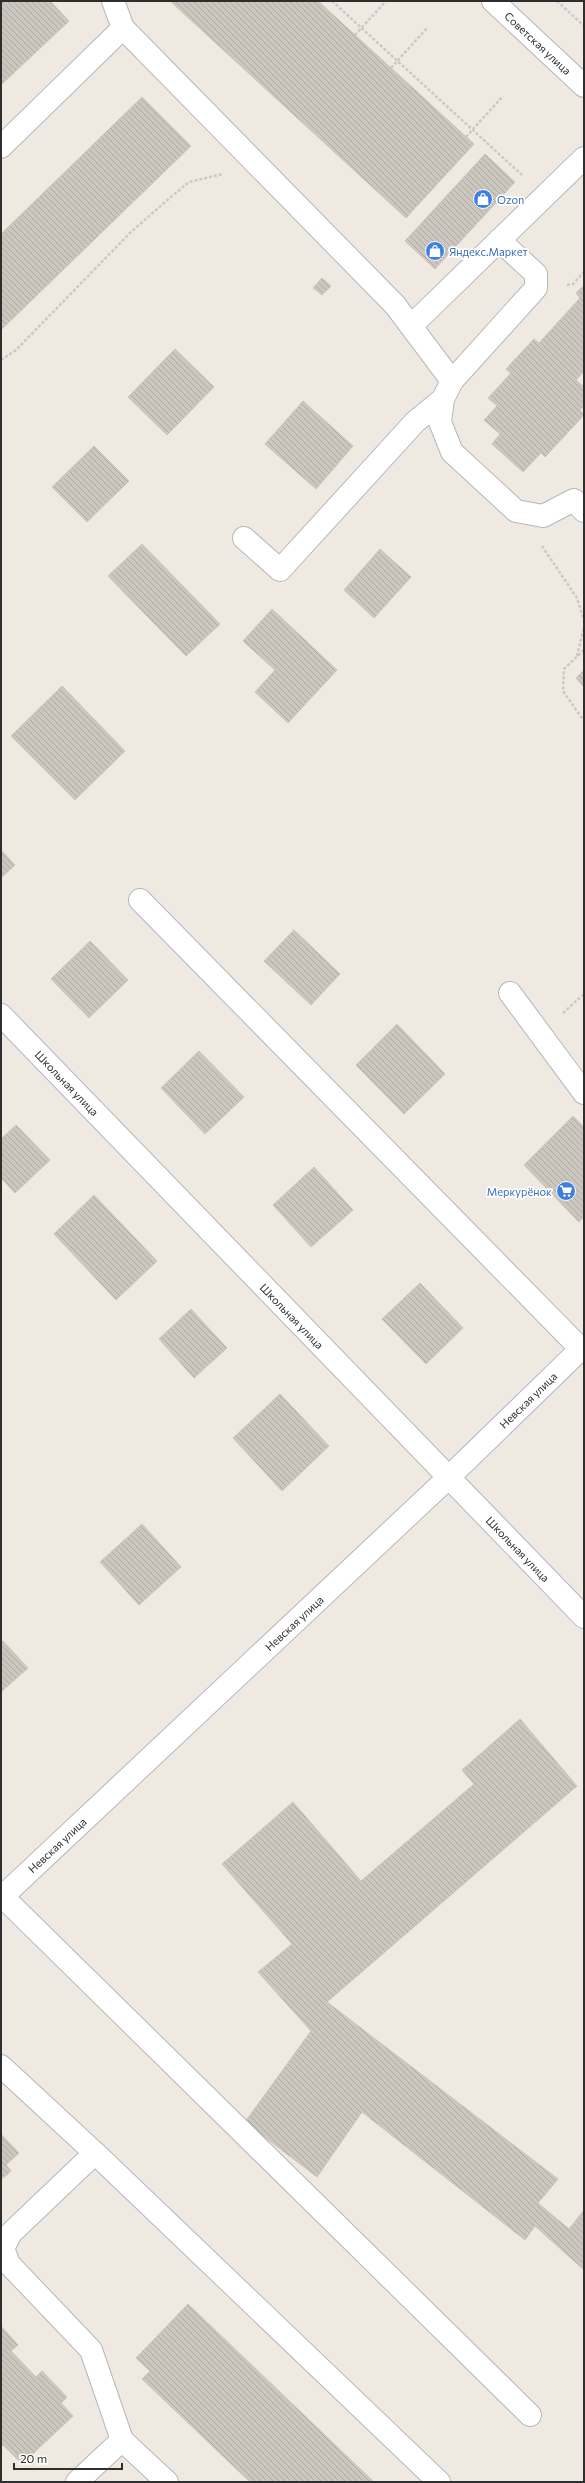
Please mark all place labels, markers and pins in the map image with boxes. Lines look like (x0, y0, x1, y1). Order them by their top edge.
shop icon: Ozon (472, 188, 494, 210)
place label: Ozon (497, 193, 524, 206)
shop icon: Яндекс.Маркет (424, 240, 446, 262)
place label: Яндекс.Маркет (449, 245, 528, 258)
supermarket icon: Меркурёнок (555, 1180, 577, 1202)
place label: Меркурёнок (487, 1185, 552, 1198)

